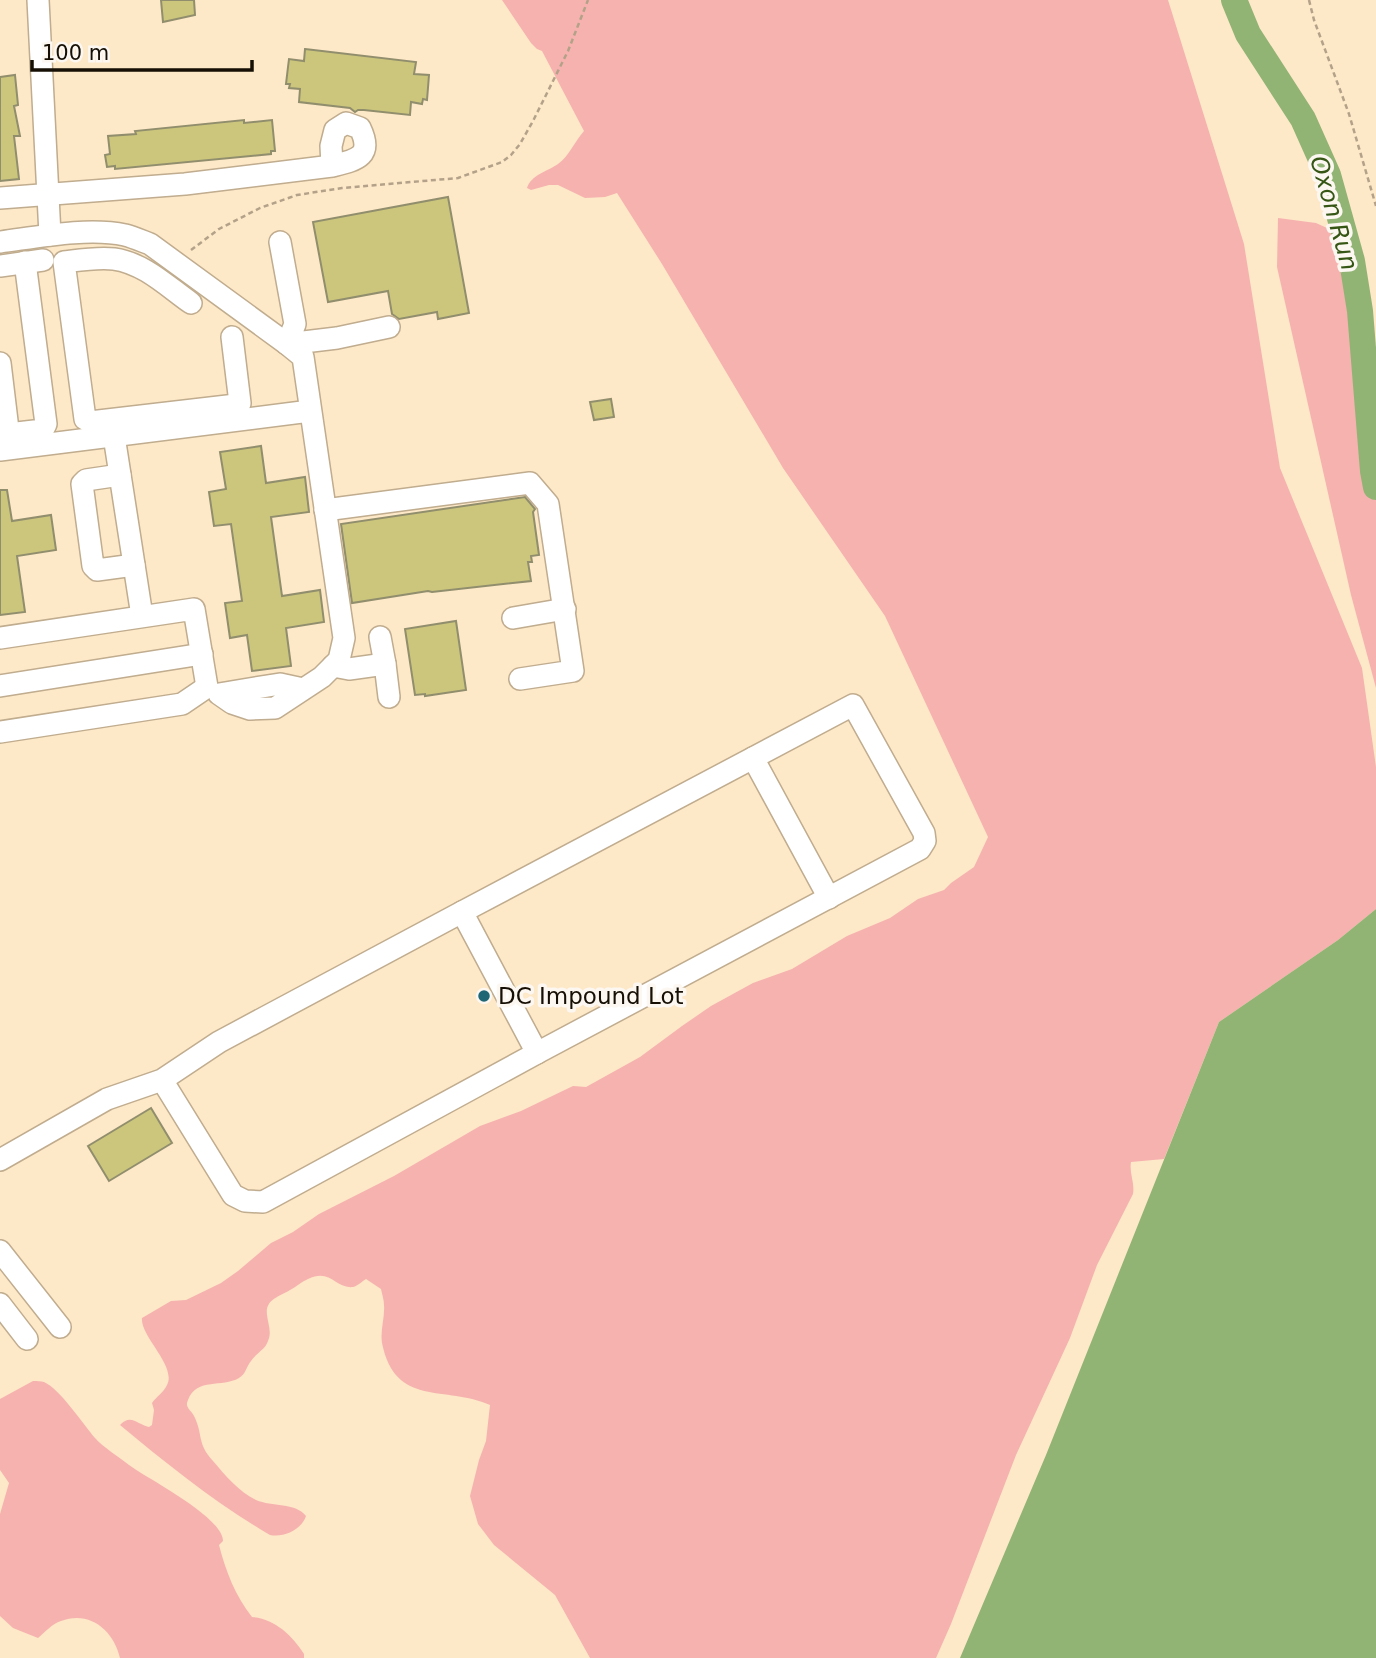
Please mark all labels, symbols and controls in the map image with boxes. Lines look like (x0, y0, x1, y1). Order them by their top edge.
scale bar (32, 28, 252, 72)
text: 100 m (42, 41, 109, 65)
water label: Oxon Run (1304, 153, 1364, 273)
place label: DC Impound Lot (498, 983, 684, 1009)
marker: DC Impound Lot (476, 988, 492, 1004)

